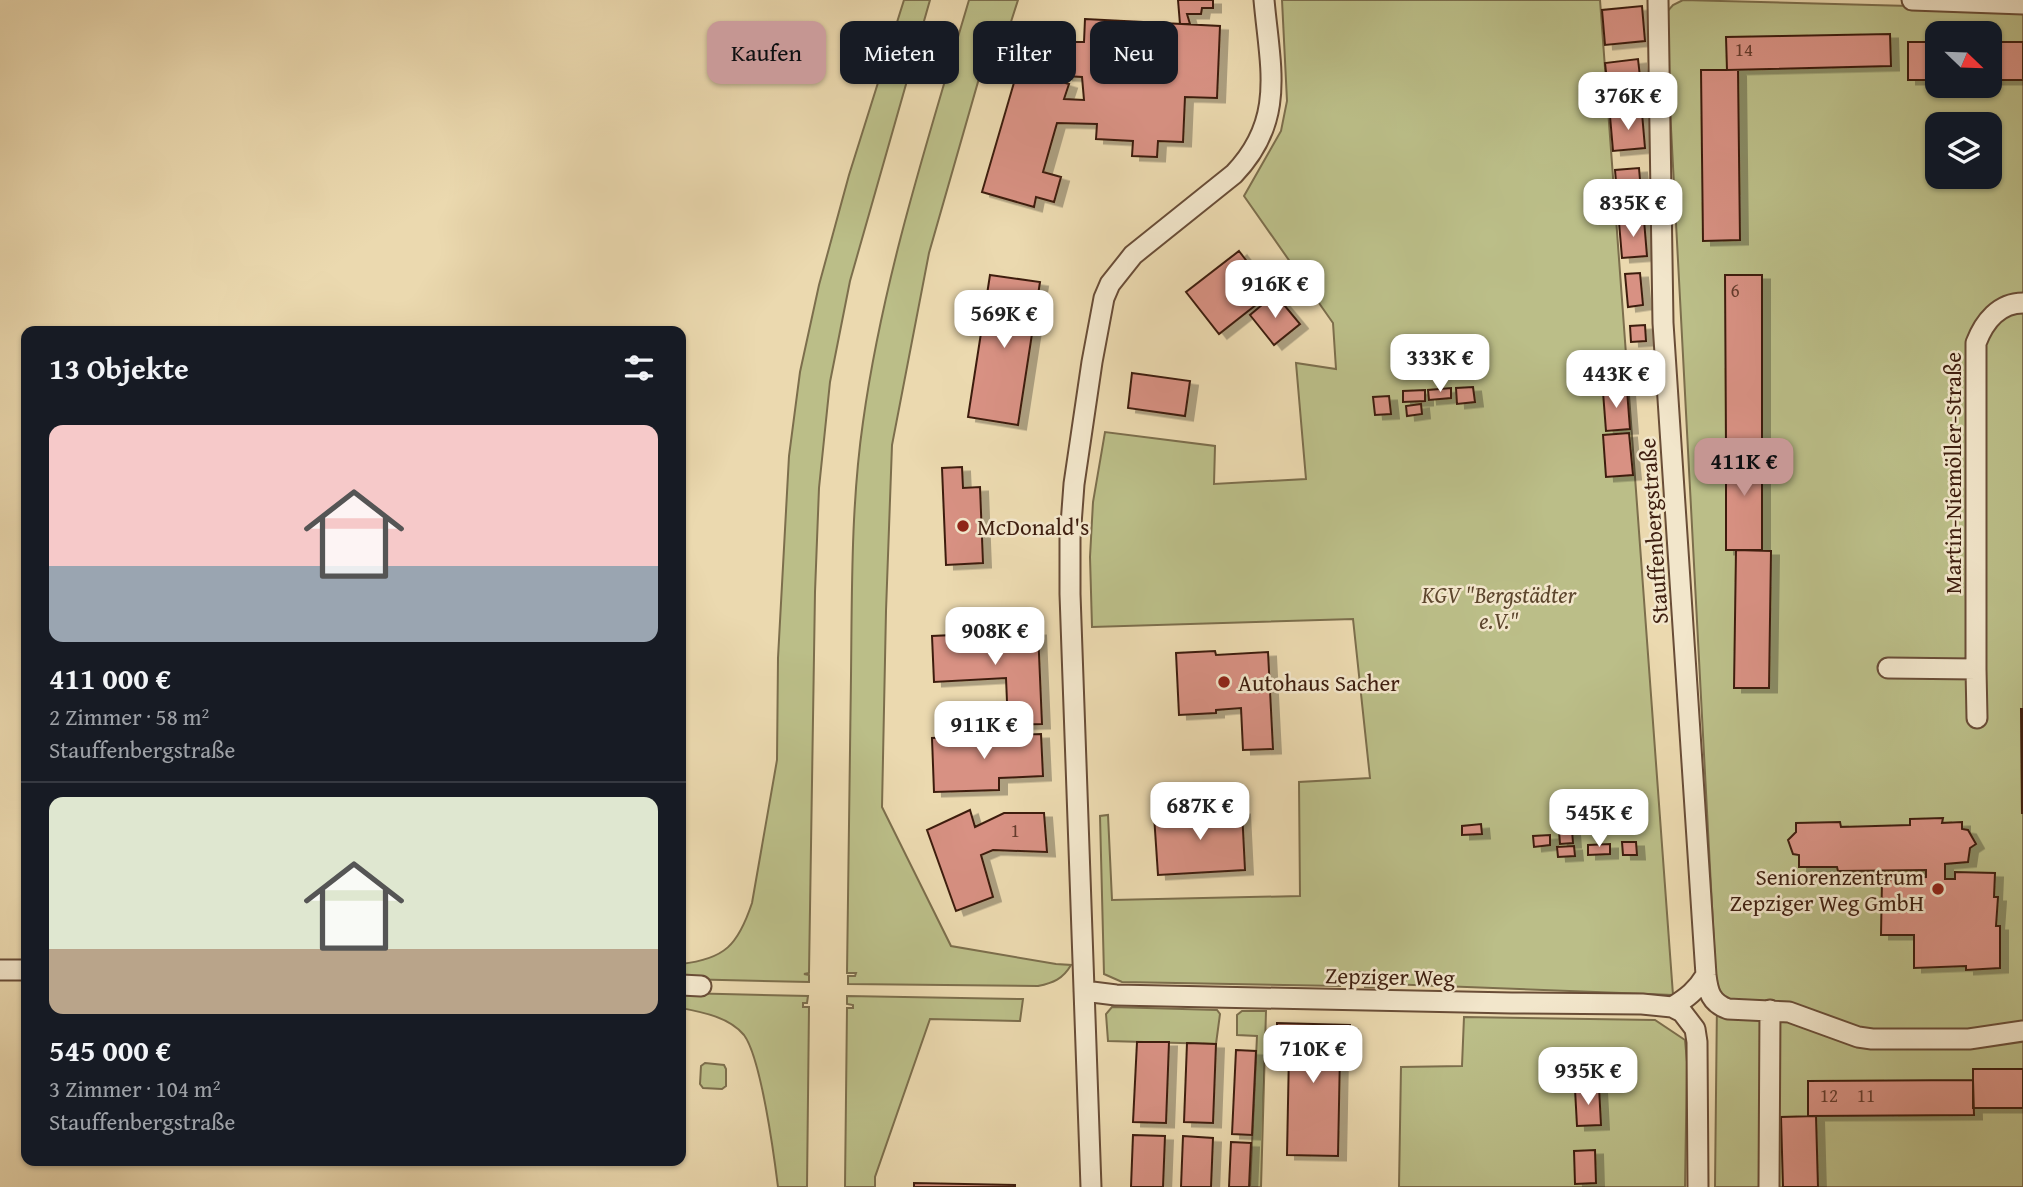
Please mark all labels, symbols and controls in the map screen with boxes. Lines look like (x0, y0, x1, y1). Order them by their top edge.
chip: Kaufen (707, 21, 826, 84)
chip: Mieten (840, 21, 959, 84)
chip: Filter (973, 21, 1076, 84)
chip: Neu (1090, 21, 1178, 84)
north arrow (1925, 21, 2002, 98)
map controls (1925, 21, 2002, 189)
house number: 14 (1735, 35, 1753, 63)
pin: 376K € (1571, 72, 1685, 132)
text: 376K € (1594, 78, 1662, 111)
button: layers (1925, 112, 2002, 189)
pin: 835K € (1576, 180, 1690, 239)
text: 835K € (1599, 185, 1667, 218)
pin: 916K € (1218, 260, 1332, 320)
text: 916K € (1241, 266, 1309, 299)
house number: 6 (1730, 276, 1740, 304)
pin: 569K € (947, 290, 1061, 350)
text: 569K € (970, 296, 1038, 329)
pin: 333K € (1383, 334, 1497, 394)
text: 333K € (1406, 340, 1474, 373)
text: 13 Objekte (49, 346, 189, 390)
icon: filters (620, 349, 658, 387)
pin: 443K € (1559, 350, 1673, 410)
street label: Martin-Niemöller-Straße (1936, 352, 1969, 594)
text: 443K € (1582, 356, 1650, 389)
street label: Stauffenbergstraße (1630, 437, 1676, 625)
pin: 411K € (1687, 438, 1801, 498)
text: 411K € (1710, 444, 1778, 477)
icon: home (291, 471, 417, 597)
place label: McDonald's (977, 510, 1089, 543)
marker: McDonald's (955, 518, 971, 534)
park label: KGV "Bergstädter e.V." (1421, 578, 1578, 637)
pin: 908K € (938, 608, 1052, 667)
text: 908K € (961, 613, 1029, 646)
text: 411 000 € (49, 656, 171, 700)
place label: Autohaus Sacher (1238, 666, 1400, 699)
marker: Autohaus Sacher (1216, 674, 1232, 690)
text: 2 Zimmer · 58 m² (49, 700, 209, 733)
pin: 911K € (927, 702, 1041, 761)
text: 911K € (950, 707, 1018, 740)
text: Stauffenbergstraße (49, 733, 235, 766)
pin: 687K € (1143, 782, 1257, 842)
text: 687K € (1166, 788, 1234, 821)
pin: 545K € (1542, 790, 1656, 849)
text: 545K € (1565, 795, 1633, 828)
house number: 1 (1010, 816, 1020, 844)
icon: home (291, 843, 417, 969)
place label: Seniorenzentrum Zepziger Weg GmbH (1730, 860, 1924, 919)
marker: Seniorenzentrum Zepziger Weg GmbH (1930, 881, 1946, 897)
street label: Zepziger Weg (1325, 958, 1456, 994)
pin: 710K € (1256, 1026, 1370, 1085)
text: 545 000 € (49, 1028, 171, 1072)
text: 710K € (1279, 1031, 1347, 1064)
pin: 935K € (1531, 1048, 1645, 1107)
text: 935K € (1554, 1053, 1622, 1086)
text: 3 Zimmer · 104 m² (49, 1072, 220, 1105)
house number: 12 (1820, 1081, 1838, 1109)
house number: 11 (1857, 1081, 1875, 1109)
text: Stauffenbergstraße (49, 1105, 235, 1138)

